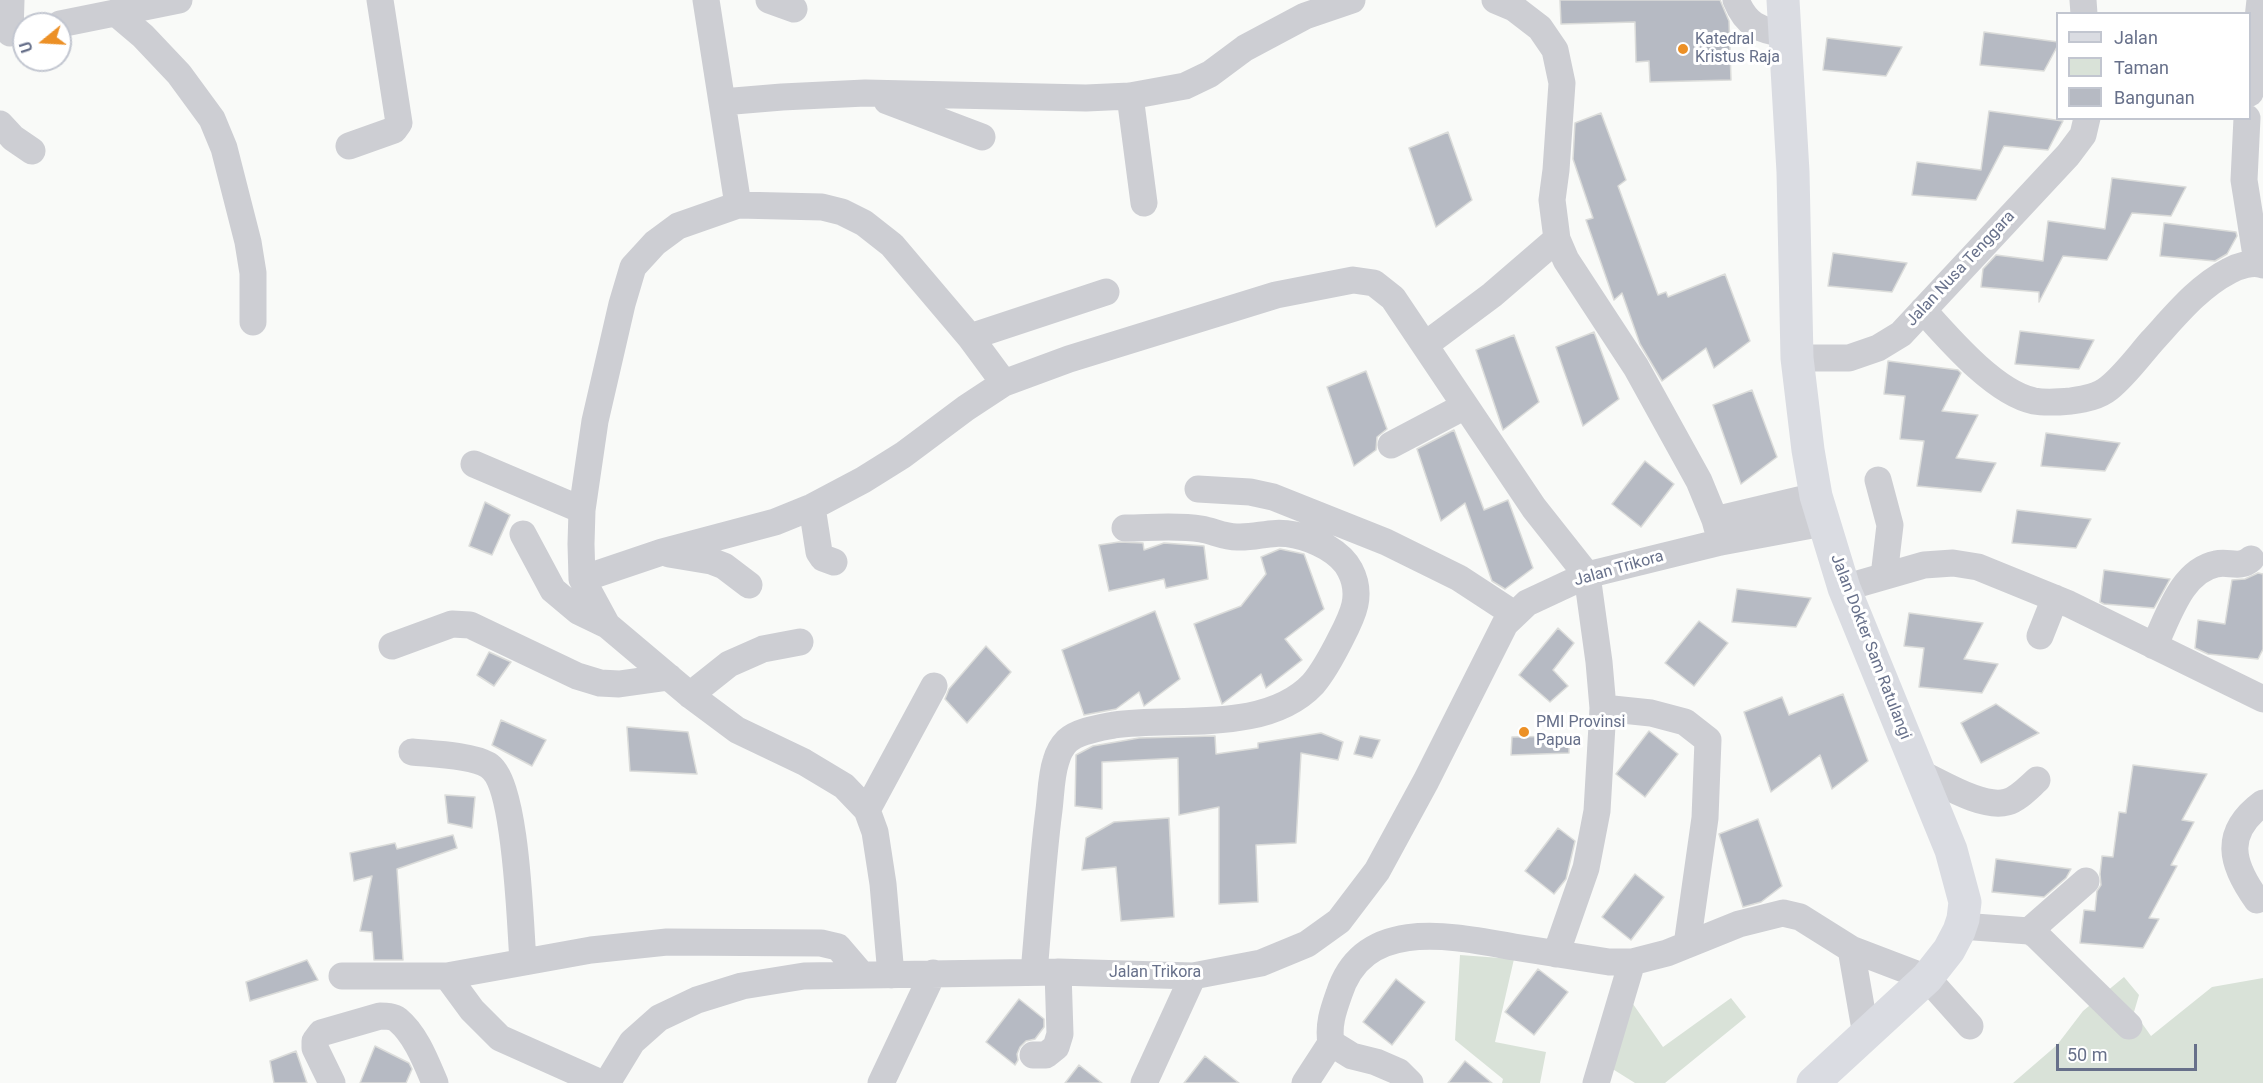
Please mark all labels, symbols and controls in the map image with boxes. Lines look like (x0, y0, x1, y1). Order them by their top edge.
north arrow (12, 12, 72, 72)
legend (2056, 12, 2251, 120)
text: Jalan (2114, 27, 2158, 48)
place label: Katedral Kristus Raja (1695, 30, 1780, 68)
text: U (16, 39, 37, 55)
marker: Katedral Kristus Raja (1676, 42, 1690, 56)
text: Taman (2114, 57, 2169, 78)
text: Bangunan (2114, 87, 2195, 108)
street label: Jalan Nusa Tenggara (1903, 207, 2019, 331)
street label: Jalan Trikora (1572, 547, 1666, 591)
street label: Jalan Dokter Sam Ratulangi (1826, 552, 1914, 742)
place label: PMI Provinsi Papua (1536, 713, 1625, 751)
marker: PMI Provinsi Papua (1517, 725, 1531, 739)
street label: Jalan Trikora (1109, 963, 1201, 983)
scale bar (2059, 1032, 2200, 1070)
text: 50 m (2067, 1044, 2107, 1065)

